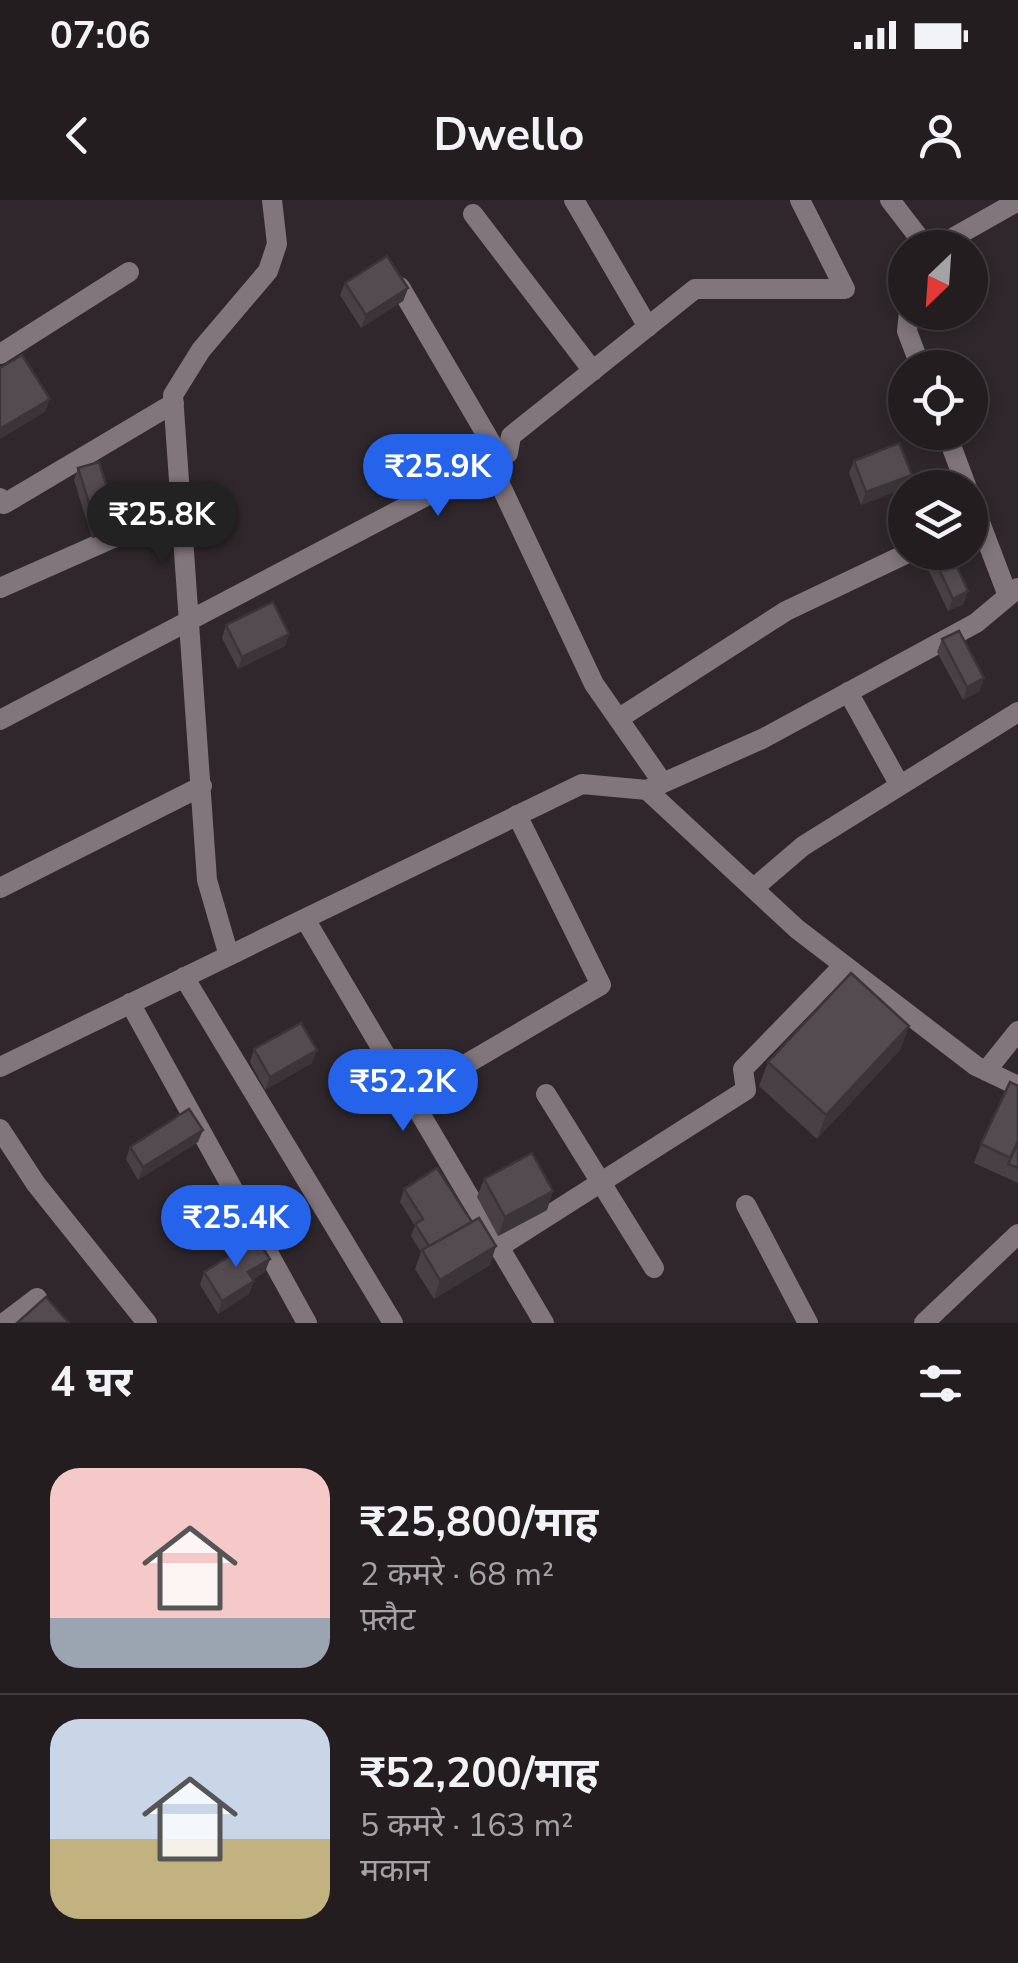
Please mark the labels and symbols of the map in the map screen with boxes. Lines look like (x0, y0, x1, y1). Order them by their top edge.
north arrow (888, 230, 988, 330)
pin: ₹25.9K (357, 434, 519, 519)
pin: ₹25.8K (81, 482, 243, 567)
pin: ₹52.2K (322, 1049, 484, 1134)
pin: ₹25.4K (155, 1185, 317, 1270)

